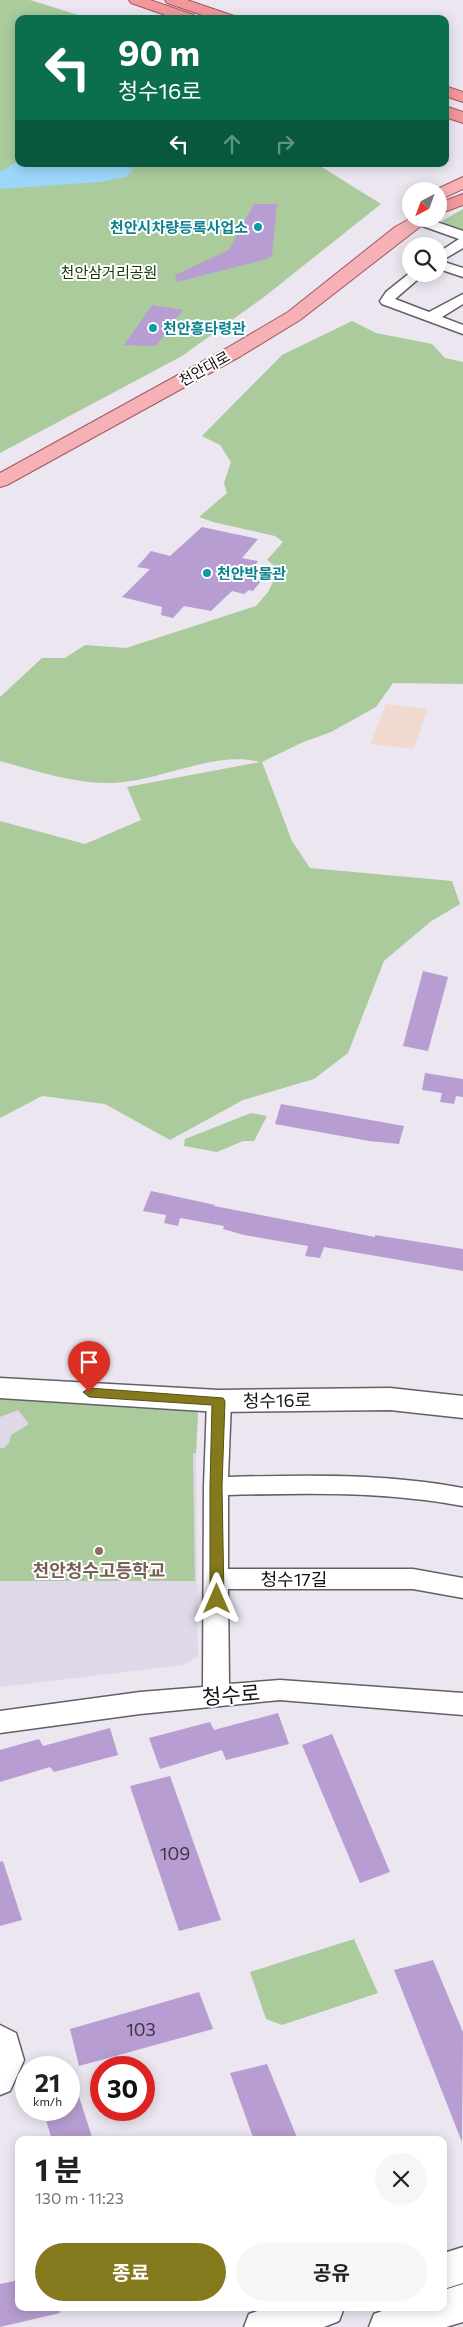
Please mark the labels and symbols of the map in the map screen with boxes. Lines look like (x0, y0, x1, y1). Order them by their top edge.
north arrow (402, 182, 448, 228)
place label: 천안시차량등록사업소 (110, 218, 248, 236)
marker: 천안시차량등록사업소 (252, 221, 264, 233)
park label: 천안삼거리공원 (61, 263, 157, 281)
place label: 천안흥타령관 (163, 319, 246, 337)
marker: 천안흥타령관 (147, 322, 159, 334)
street label: 천안대로 (175, 347, 233, 389)
place label: 천안박물관 (217, 564, 286, 582)
marker: 천안박물관 (201, 567, 213, 579)
pin (68, 1341, 110, 1392)
street label: 청수16로 (243, 1388, 311, 1412)
marker: 천안청수고등학교 (93, 1545, 105, 1557)
place label: 천안청수고등학교 (33, 1559, 165, 1581)
street label: 청수17길 (261, 1568, 327, 1590)
position arrow (190, 1572, 242, 1624)
street label: 청수로 (201, 1679, 261, 1709)
house number: 109 (160, 1842, 190, 1864)
house number: 103 (126, 2018, 156, 2040)
speed limit sign: 30 (90, 2056, 155, 2121)

